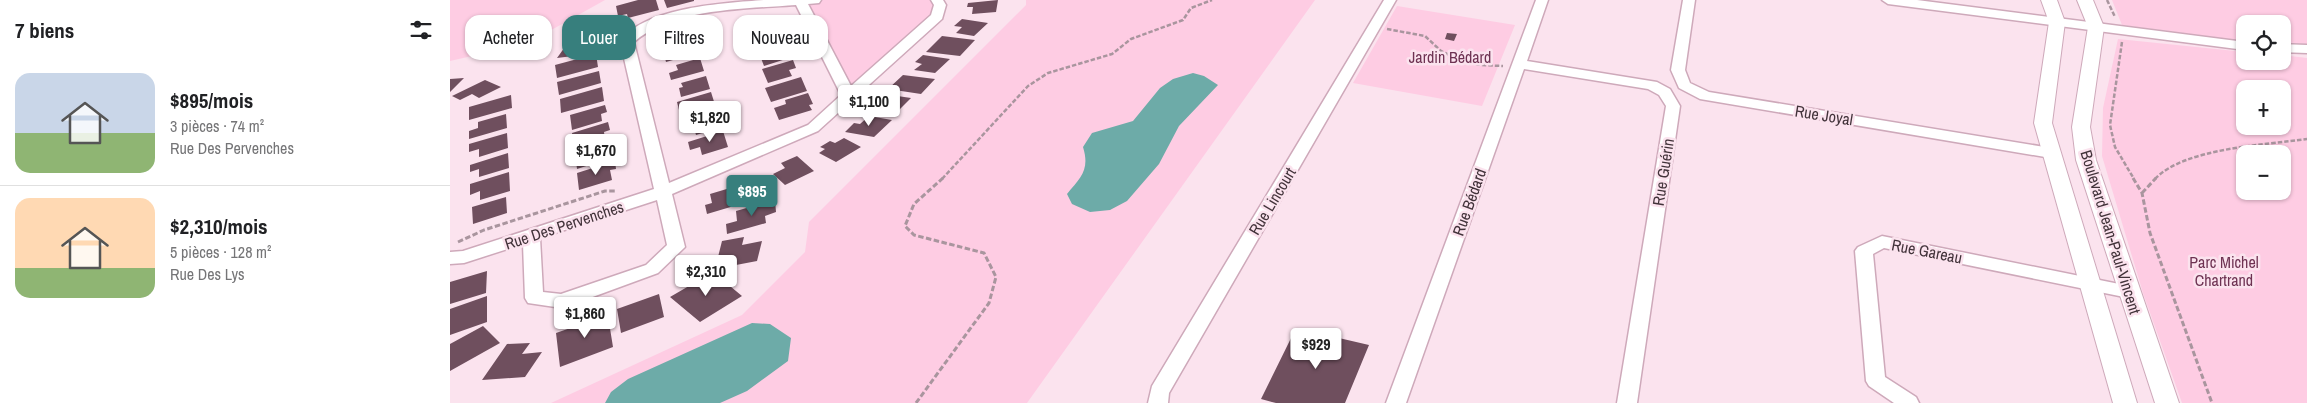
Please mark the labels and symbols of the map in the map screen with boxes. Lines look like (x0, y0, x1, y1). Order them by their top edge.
park label: Jardin Bédard (1409, 46, 1491, 68)
pin: $1,100 (828, 84, 910, 127)
pin: $1,820 (669, 100, 751, 143)
street label: Rue Joyal (1793, 100, 1855, 130)
pin: $1,670 (555, 134, 637, 176)
street label: Rue Guérin (1647, 137, 1679, 207)
street label: Boulevard Jean-Paul-Vincent (2076, 147, 2147, 317)
street label: Rue Lincourt (1243, 163, 1301, 239)
street label: Rue Bédard (1447, 165, 1491, 239)
pin: $895 (722, 174, 782, 217)
street label: Rue Des Pervenches (502, 195, 626, 255)
street label: Rue Gareau (1890, 233, 1964, 269)
park label: Parc Michel Chartrand (2189, 251, 2259, 291)
pin: $2,310 (665, 254, 747, 297)
pin: $1,860 (544, 296, 626, 339)
pin: $929 (1286, 328, 1346, 370)

